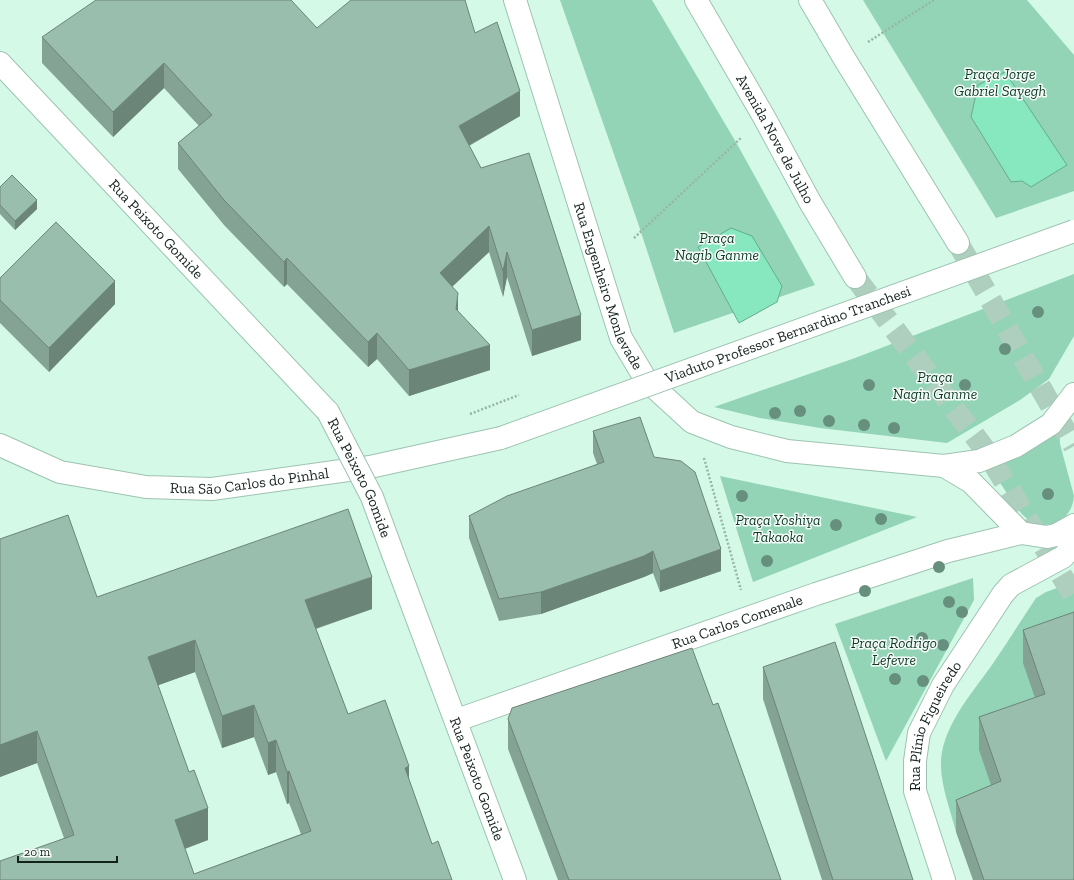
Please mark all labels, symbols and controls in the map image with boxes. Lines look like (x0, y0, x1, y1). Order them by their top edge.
park label: Praça Jorge Gabriel Sayegh (954, 65, 1046, 100)
street label: Avenida Nove de Julho (732, 71, 818, 207)
street label: Rua Peixoto Gomide (105, 176, 207, 283)
street label: Rua Engenheiro Monlevade (570, 200, 647, 373)
park label: Praça Nagib Ganme (675, 229, 759, 264)
street label: Viaduto Professor Bernardino Tranchesi (662, 282, 913, 387)
park label: Praça Nagin Ganme (893, 368, 977, 403)
street label: Rua Peixoto Gomide (324, 415, 395, 540)
street label: Rua São Carlos do Pinhal (170, 464, 330, 498)
park label: Praça Yoshiya Takaoka (735, 511, 821, 546)
street label: Rua Carlos Comenale (669, 590, 805, 653)
park label: Praça Rodrigo Lefevre (851, 634, 937, 669)
street label: Rua Plínio Figueiredo (906, 657, 965, 791)
street label: Rua Peixoto Gomide (446, 715, 508, 843)
scale bar (18, 838, 117, 864)
text: 20 m (24, 845, 51, 859)

